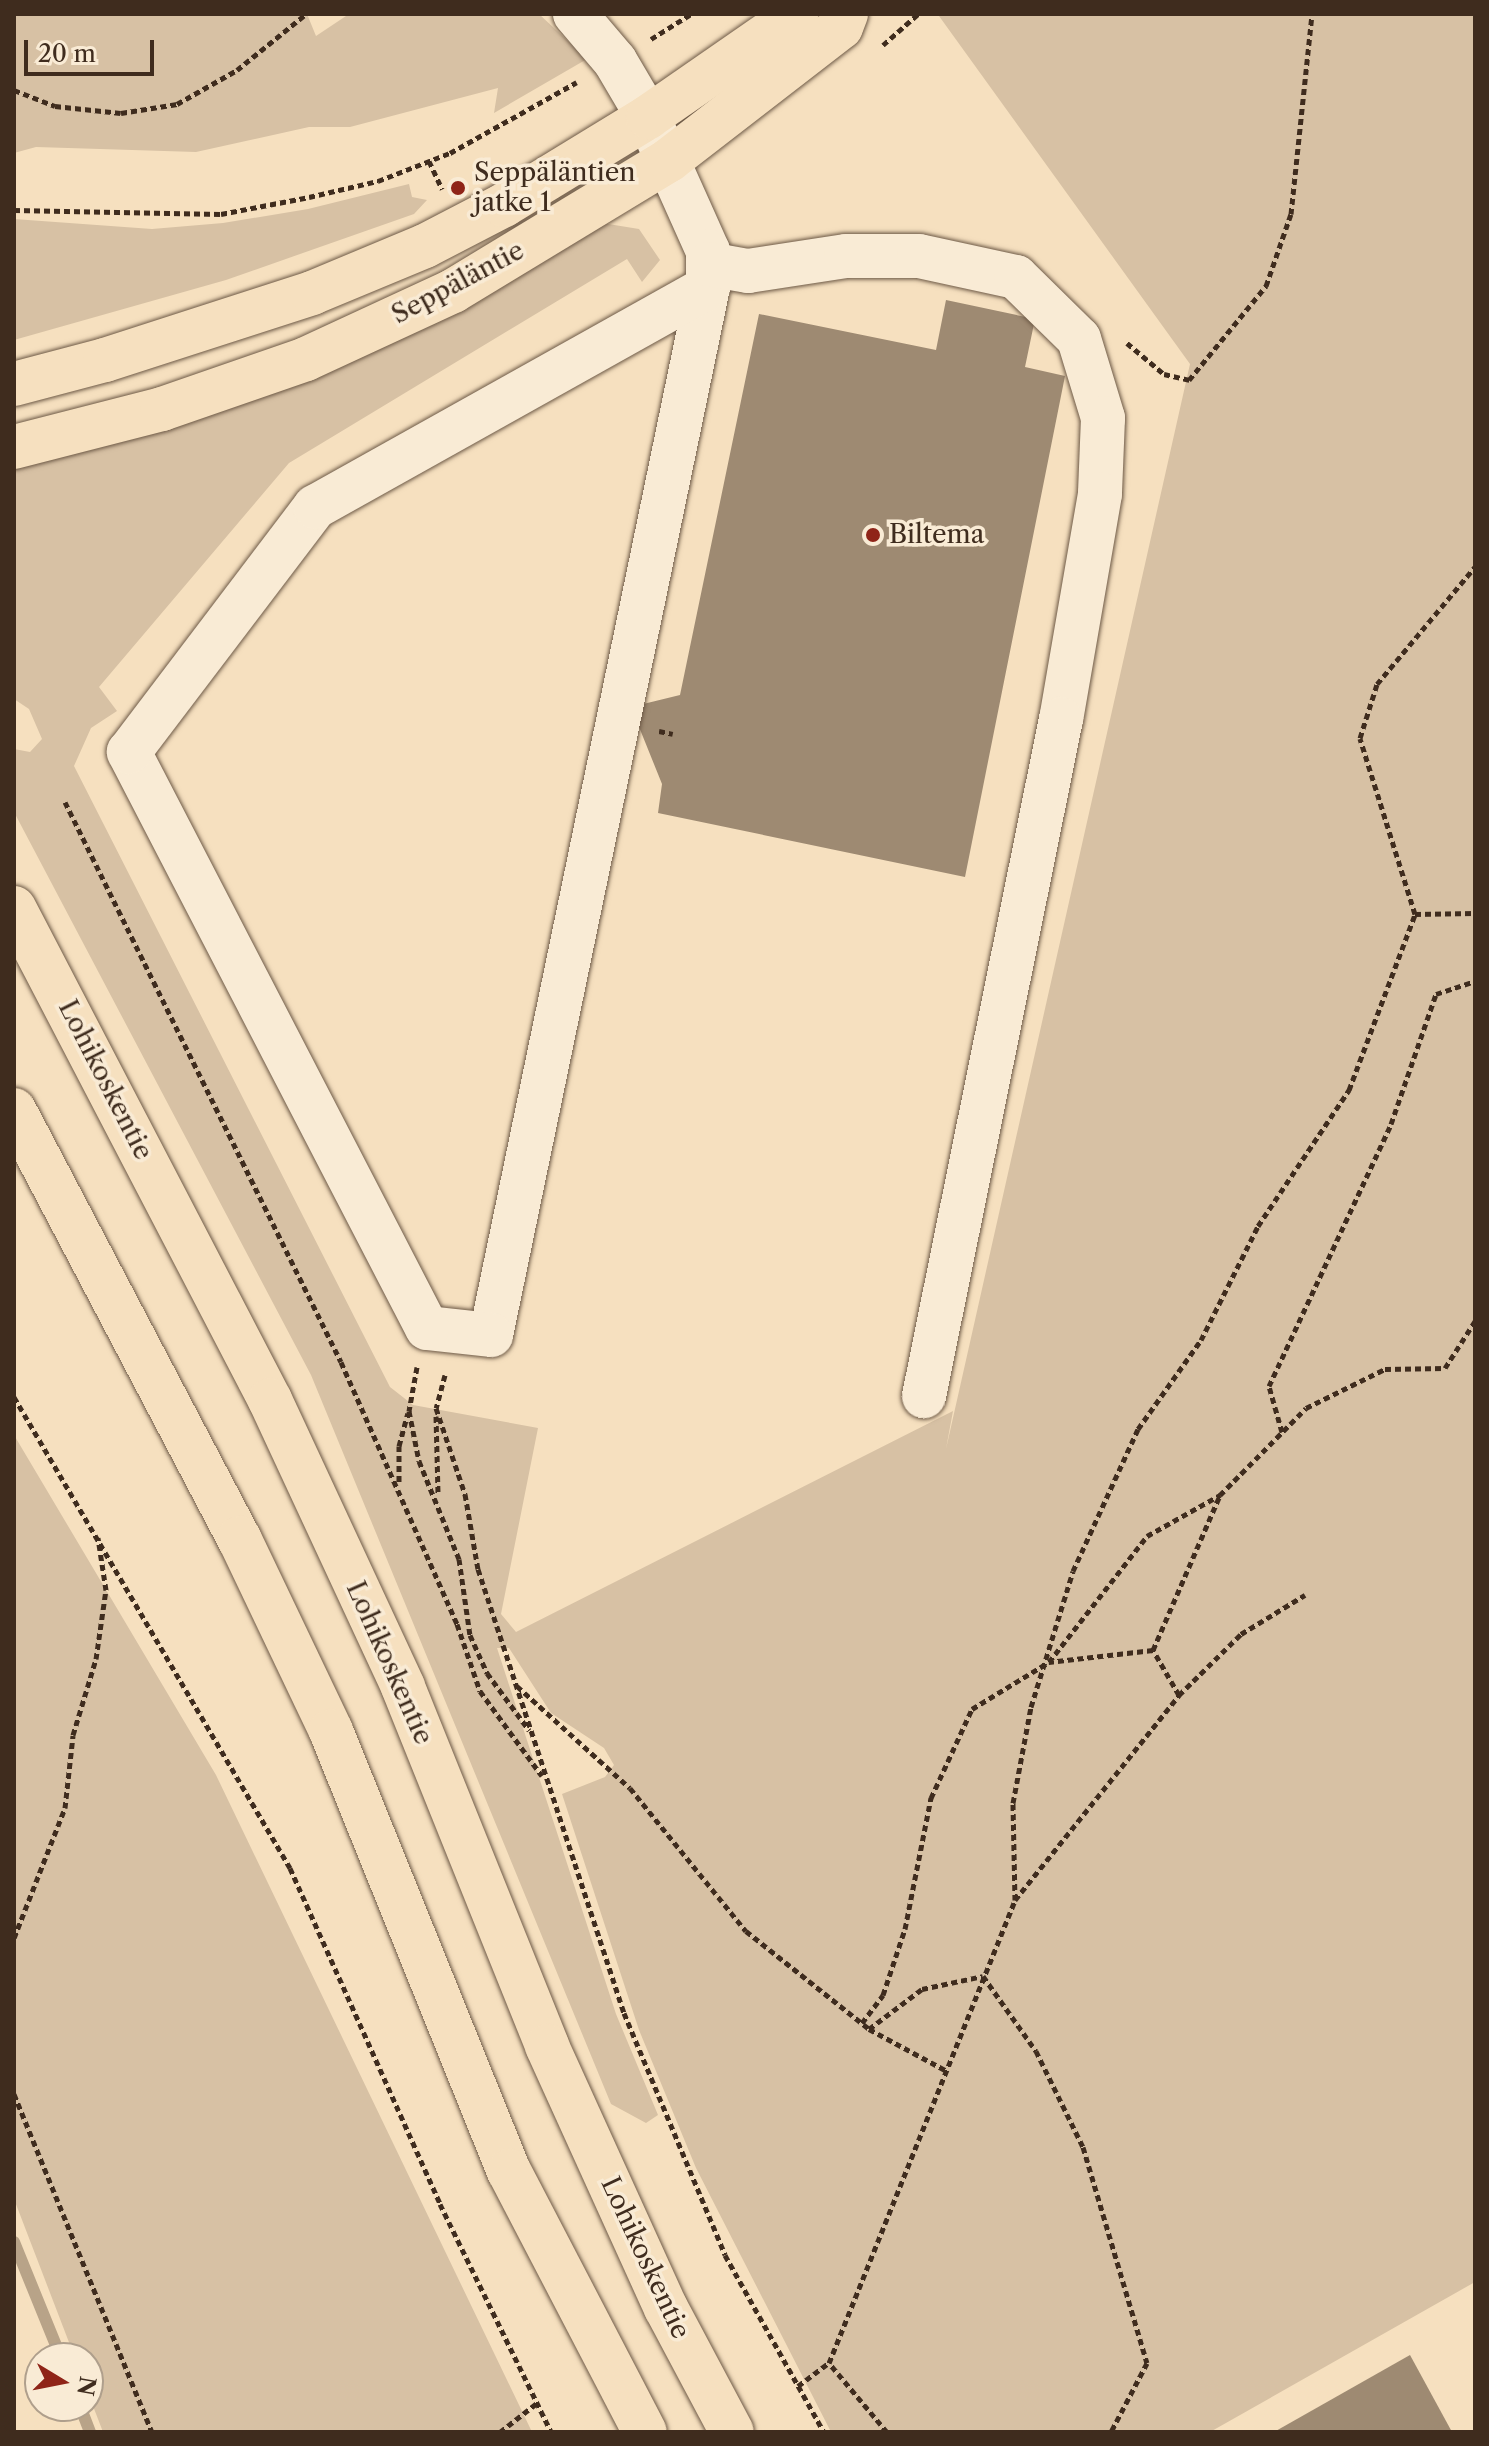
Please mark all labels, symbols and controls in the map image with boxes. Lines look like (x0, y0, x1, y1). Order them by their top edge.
scale bar (28, 24, 158, 74)
text: 20 m (38, 39, 96, 68)
place label: Seppäläntien jatke 1 (474, 157, 636, 218)
marker: Seppäläntien jatke 1 (449, 179, 467, 197)
street label: Seppäläntie (387, 235, 529, 331)
place label: Biltema (889, 519, 984, 551)
marker: Biltema (864, 526, 882, 544)
street label: Lohikoskentie (51, 995, 159, 1165)
street label: Lohikoskentie (339, 1577, 439, 1749)
street label: Lohikoskentie (594, 2172, 696, 2344)
north arrow (24, 2342, 104, 2422)
text: N (71, 2374, 101, 2398)

